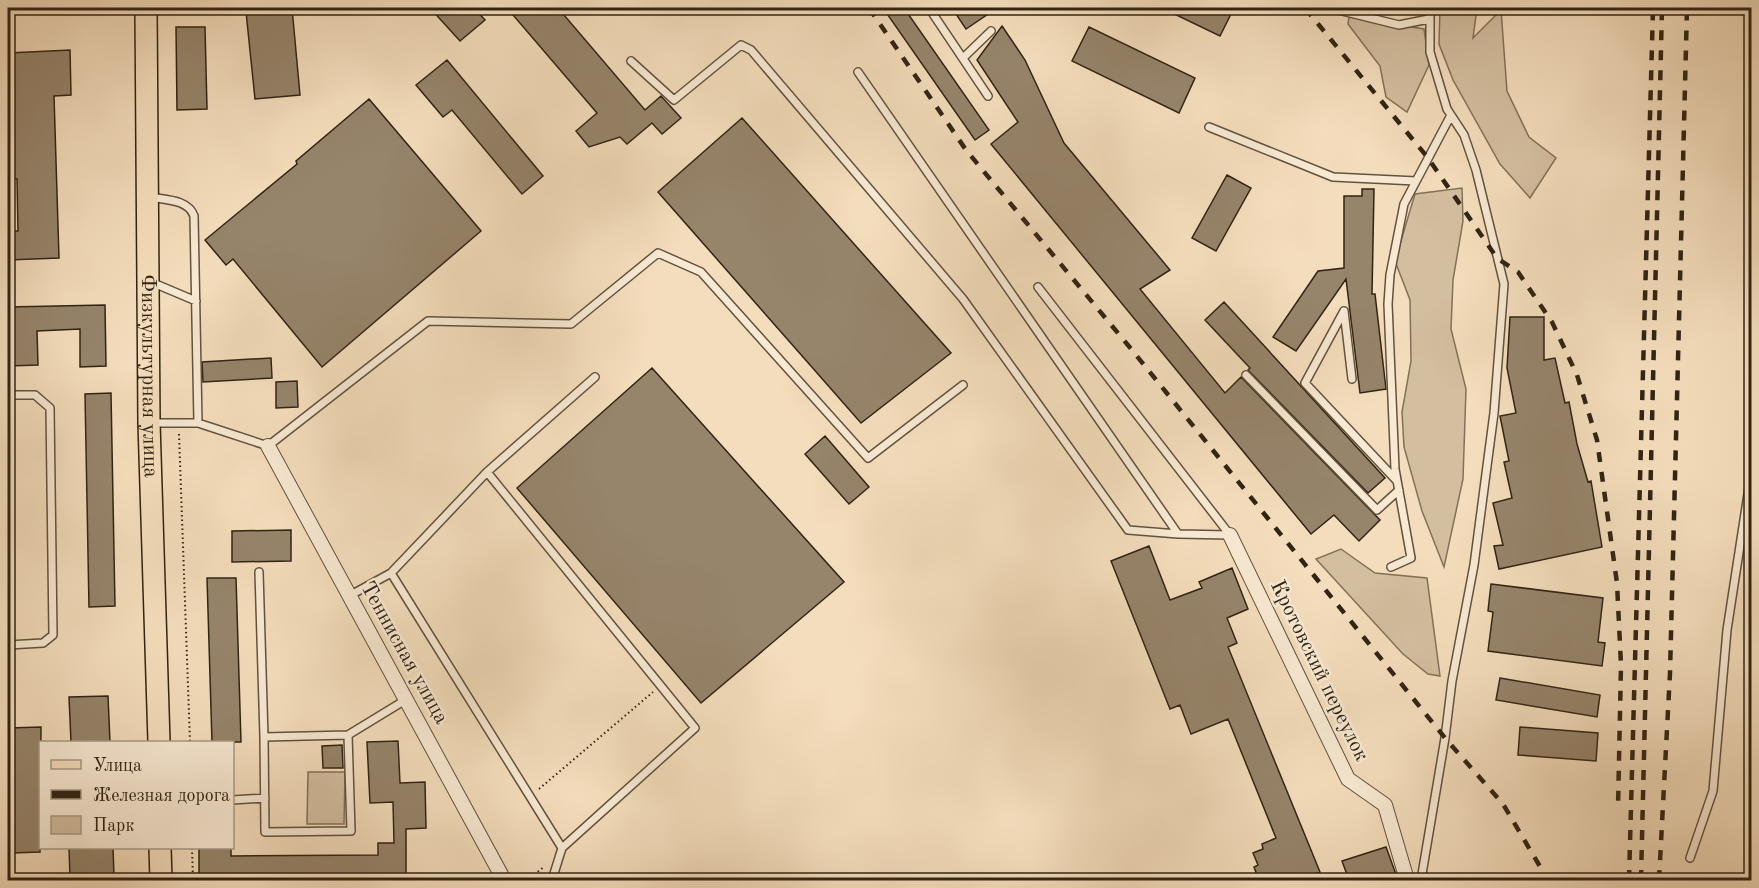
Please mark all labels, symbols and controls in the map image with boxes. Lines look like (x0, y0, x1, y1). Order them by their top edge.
street label: Физкультурная улица (137, 274, 161, 478)
street label: Кротовский переулок (1266, 577, 1372, 765)
street label: Теннисная улица (356, 578, 452, 728)
legend (39, 741, 234, 849)
text: Улица (93, 757, 142, 775)
text: Железная дорога (93, 787, 230, 805)
text: Парк (93, 817, 134, 835)

